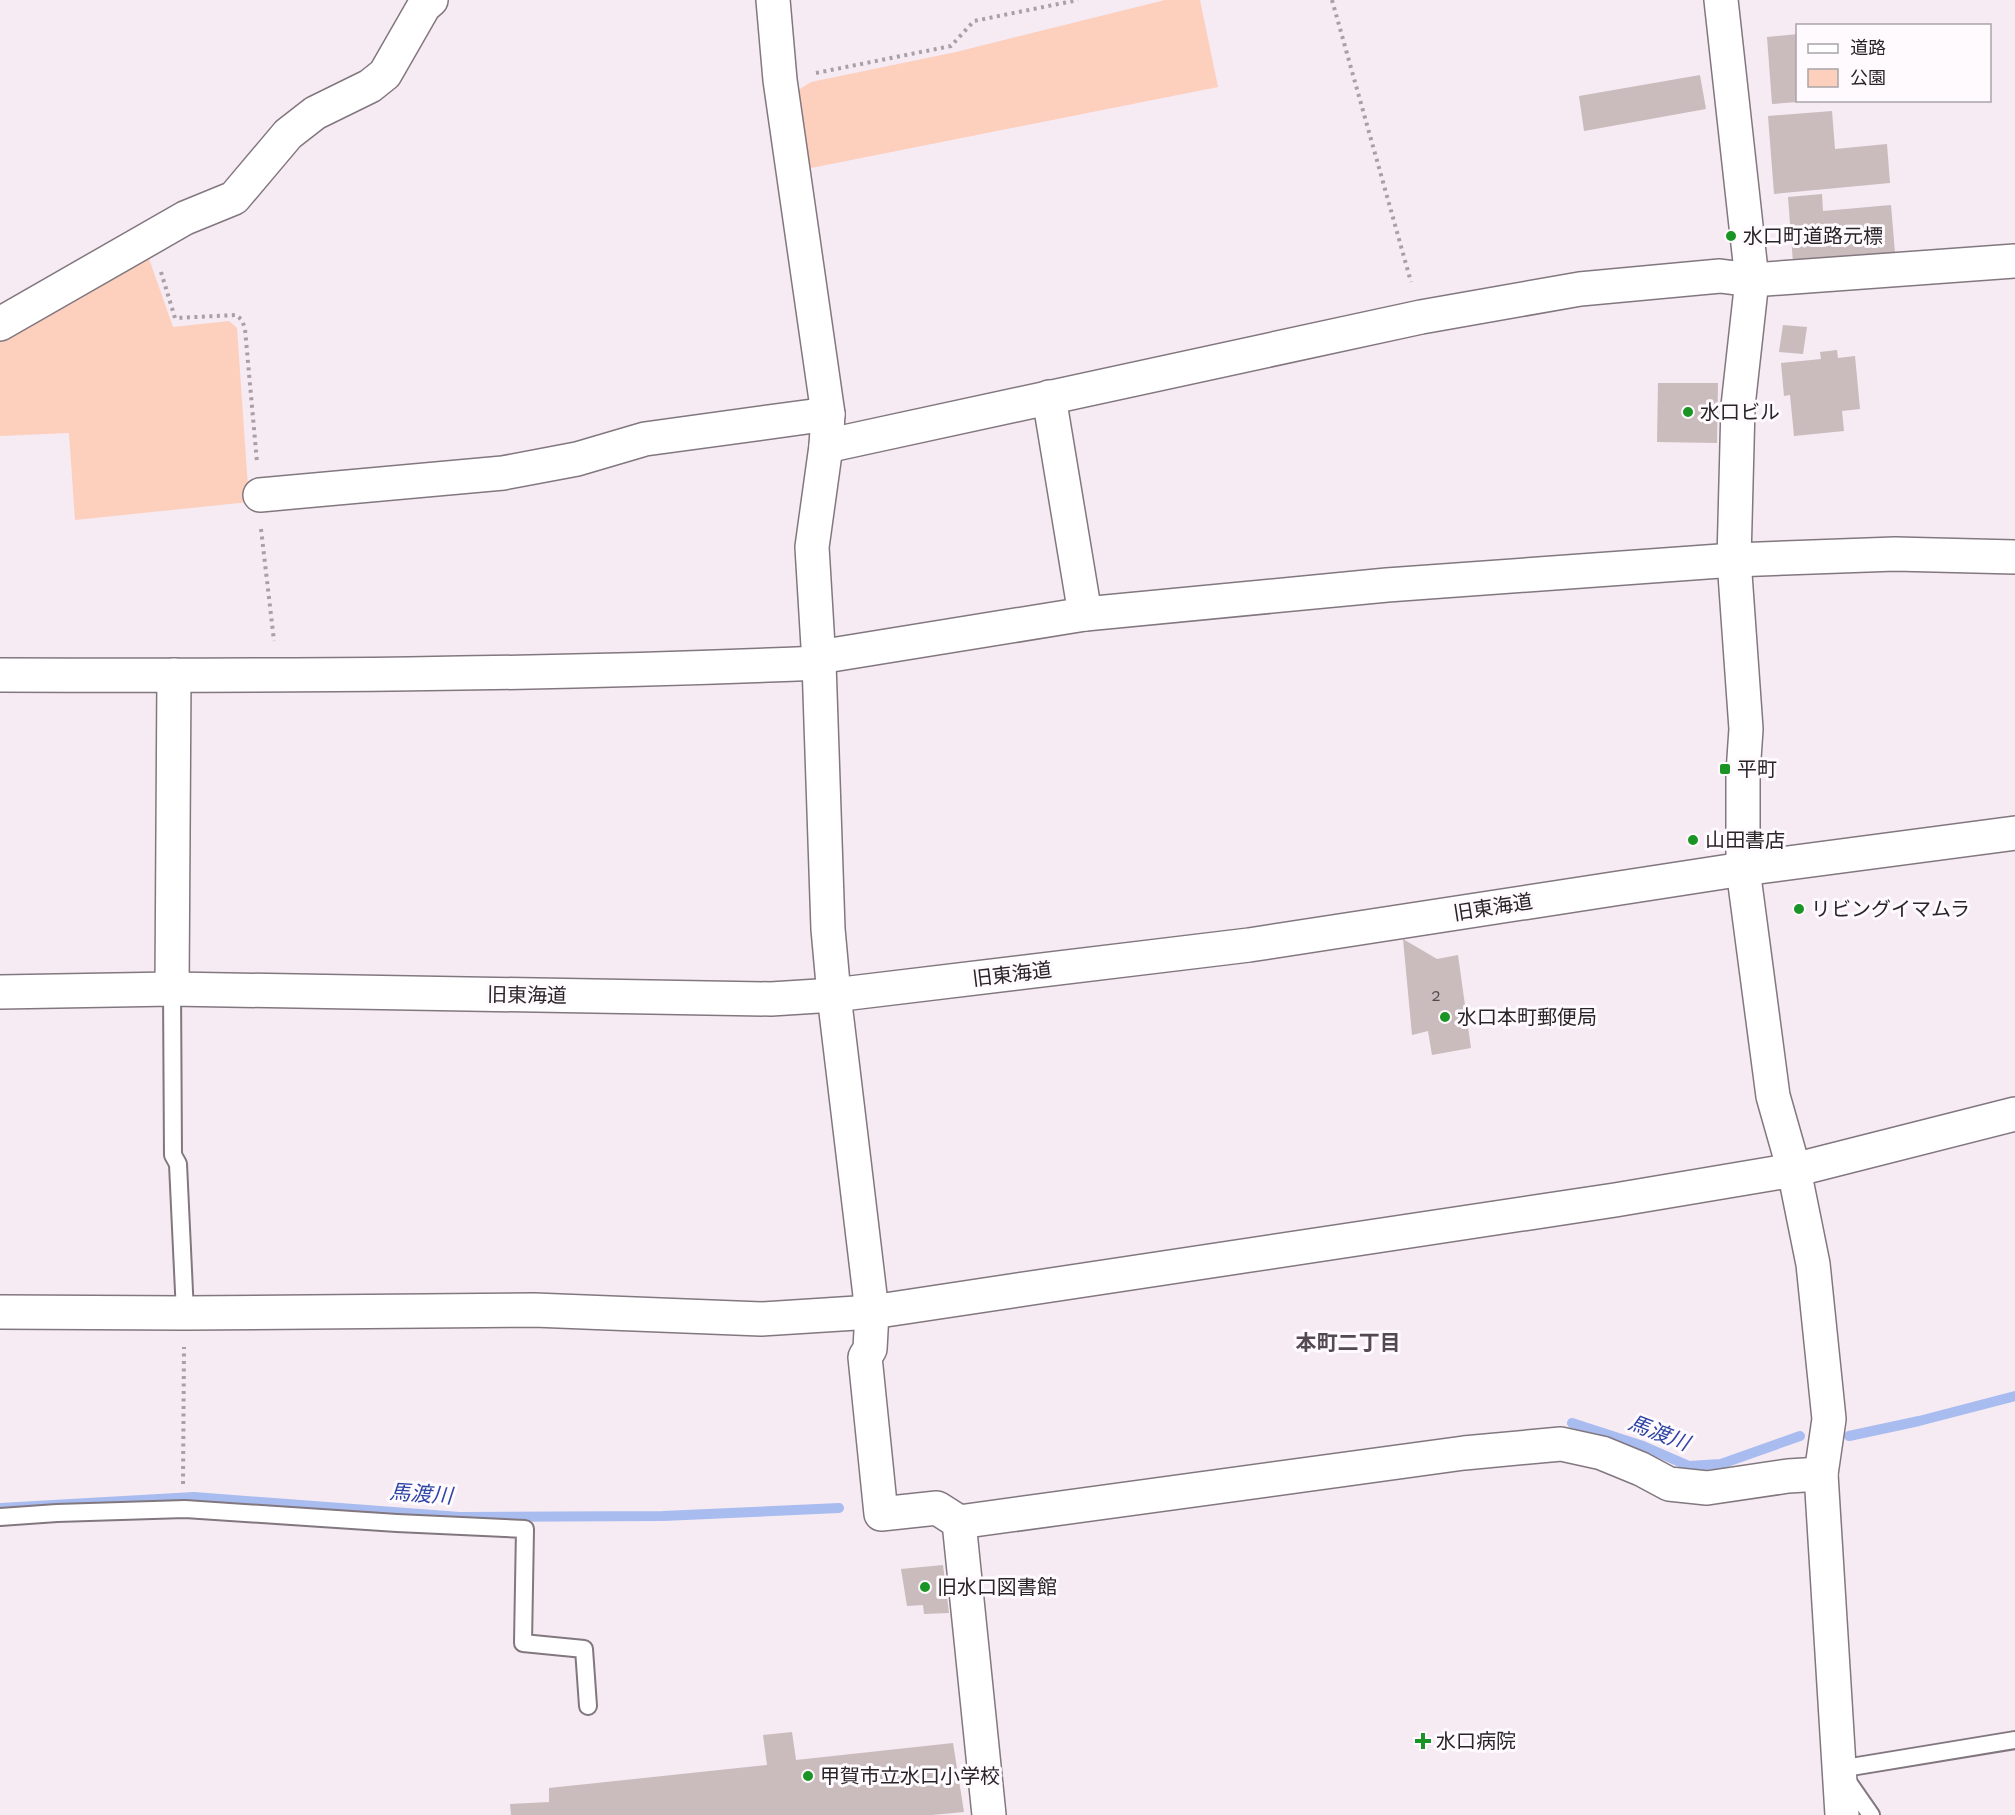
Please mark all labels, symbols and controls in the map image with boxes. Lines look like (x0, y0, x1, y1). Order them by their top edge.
legend (1796, 24, 1991, 102)
text: 道路 (1850, 37, 1886, 58)
text: 公園 (1850, 67, 1886, 88)
place label: 水口町道路元標 (1743, 224, 1883, 248)
marker: 水口町道路元標 (1724, 229, 1738, 243)
place label: 水口ビル (1700, 400, 1780, 424)
marker: 水口ビル (1681, 405, 1695, 419)
place label: 平町 (1737, 757, 1777, 781)
marker: 平町 (1718, 762, 1732, 776)
place label: 山田書店 (1705, 828, 1785, 852)
marker: 山田書店 (1686, 833, 1700, 847)
street label: 旧東海道 (1452, 889, 1534, 925)
place label: リビングイマムラ (1811, 897, 1970, 921)
marker: リビングイマムラ (1792, 902, 1806, 916)
street label: 旧東海道 (971, 957, 1053, 991)
street label: 旧東海道 (487, 982, 567, 1008)
house number: 2 (1431, 986, 1441, 1005)
place label: 水口本町郵便局 (1457, 1005, 1597, 1029)
marker: 水口本町郵便局 (1438, 1010, 1452, 1024)
district label: 本町二丁目 (1296, 1330, 1401, 1355)
water label: 馬渡川 (1625, 1410, 1695, 1456)
water label: 馬渡川 (389, 1479, 455, 1508)
place label: 旧水口図書館 (937, 1575, 1057, 1599)
marker: 旧水口図書館 (918, 1580, 932, 1594)
place label: 水口病院 (1436, 1729, 1516, 1753)
marker: 水口病院 (1414, 1732, 1432, 1750)
place label: 甲賀市立水口小学校 (820, 1764, 1000, 1788)
marker: 甲賀市立水口小学校 (801, 1769, 815, 1783)

